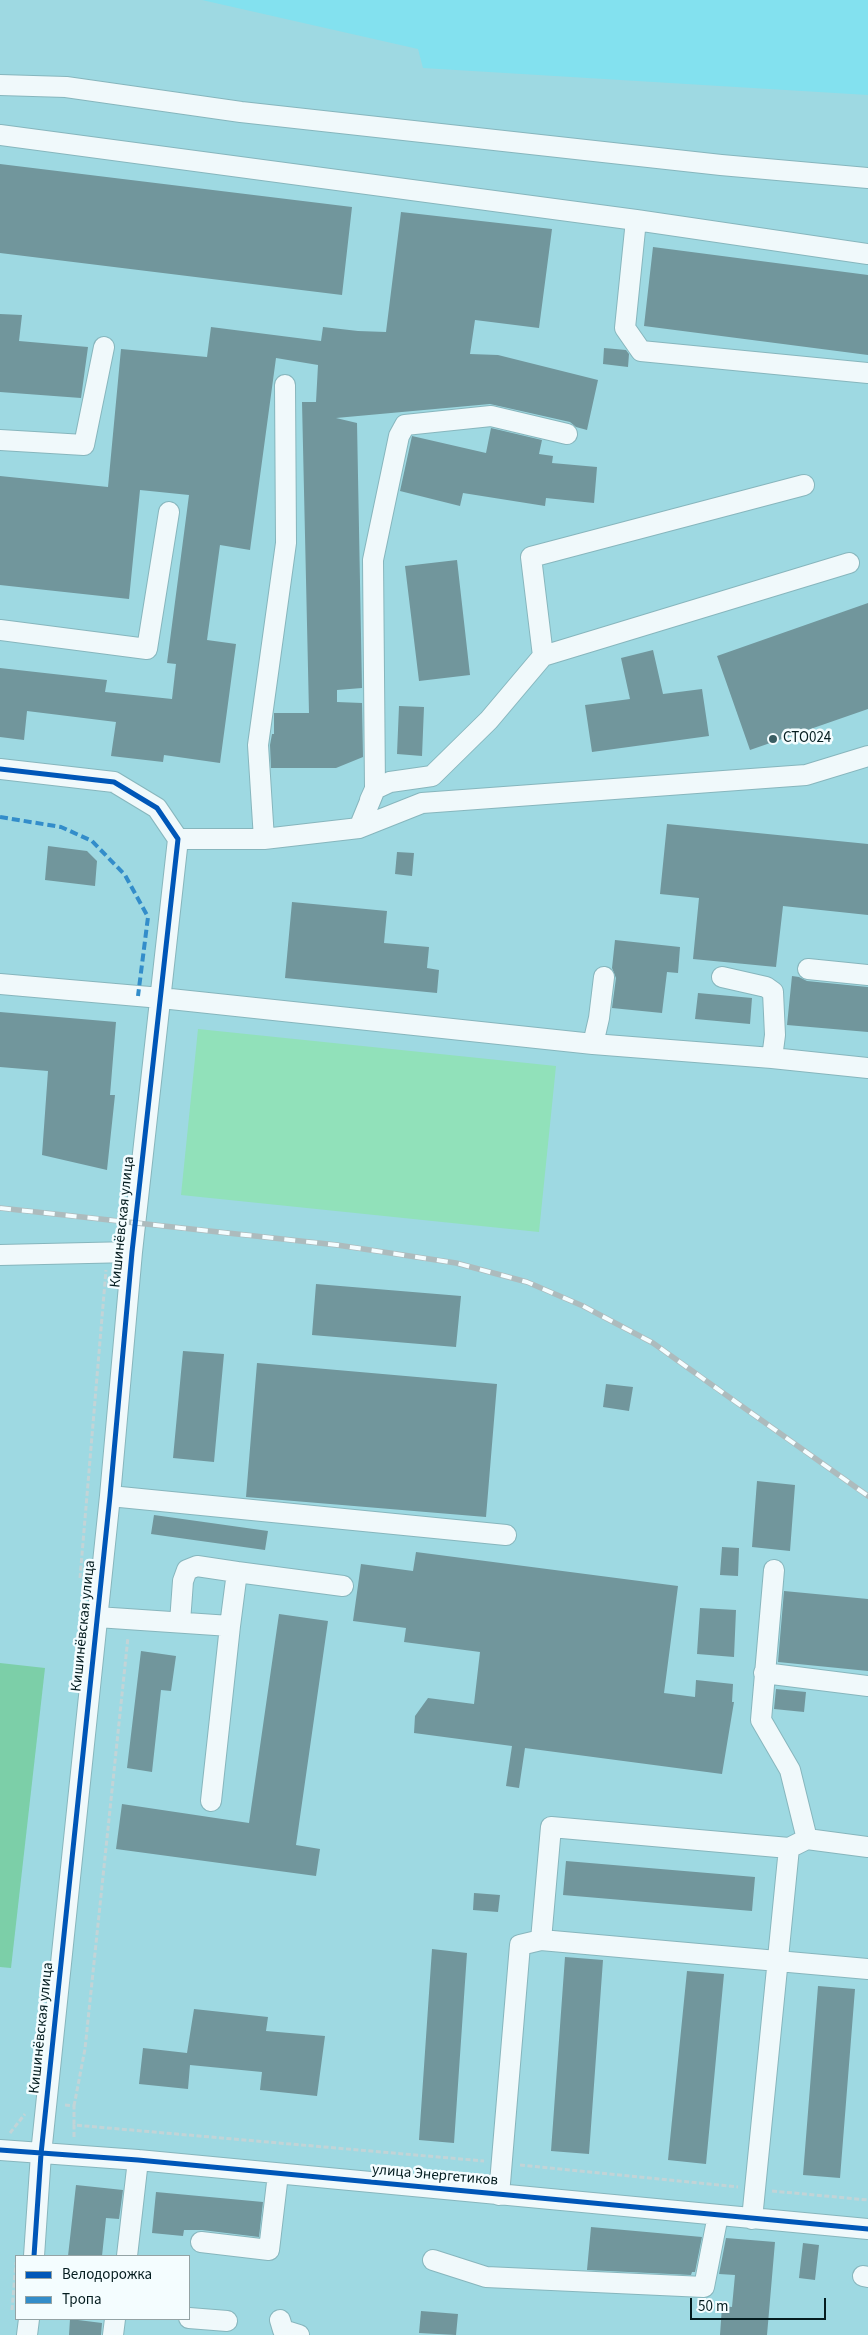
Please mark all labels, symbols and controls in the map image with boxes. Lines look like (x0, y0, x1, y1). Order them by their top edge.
place label: СТО024 (783, 730, 831, 748)
marker: СТО024 (767, 733, 779, 745)
street label: Кишинёвская улица (107, 1155, 139, 1289)
street label: Кишинёвская улица (68, 1559, 100, 1693)
street label: Кишинёвская улица (26, 1961, 58, 2095)
street label: улица Энергетиков (371, 2162, 499, 2190)
legend (15, 2255, 190, 2320)
text: Велодорожка (62, 2264, 152, 2285)
scale bar (693, 2288, 829, 2320)
text: Тропа (62, 2289, 102, 2310)
text: 50 m (698, 2296, 728, 2317)

